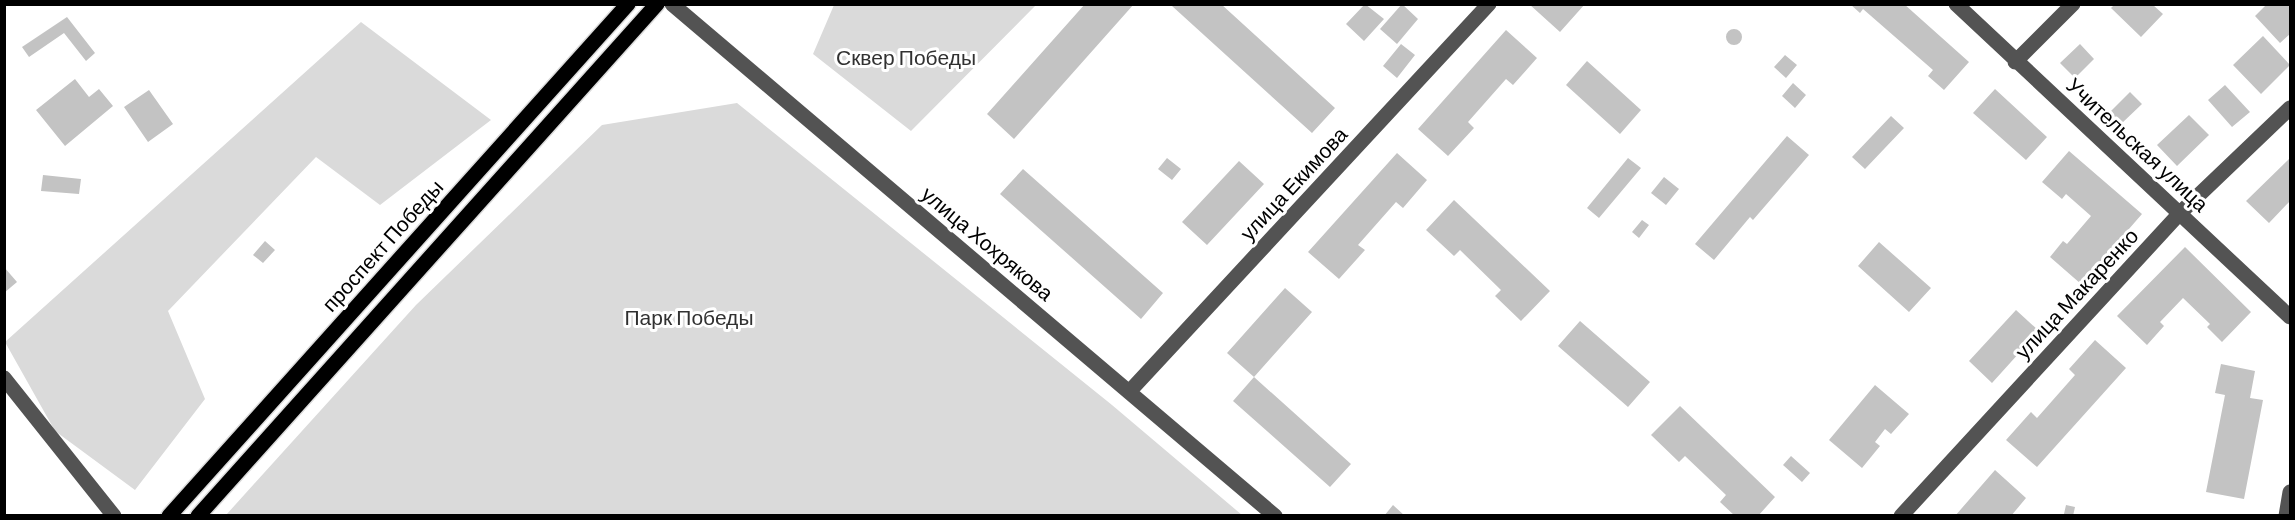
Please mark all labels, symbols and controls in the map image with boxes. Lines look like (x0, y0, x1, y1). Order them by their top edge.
park label: Сквер Победы (836, 44, 976, 69)
street label: Учительская улица (2062, 72, 2214, 216)
street label: улица Екимова (1234, 121, 1352, 245)
street label: проспект Победы (316, 174, 448, 316)
street label: улица Хохрякова (917, 181, 1059, 305)
street label: улица Макаренко (2009, 223, 2143, 363)
park label: Парк Победы (625, 304, 753, 329)

